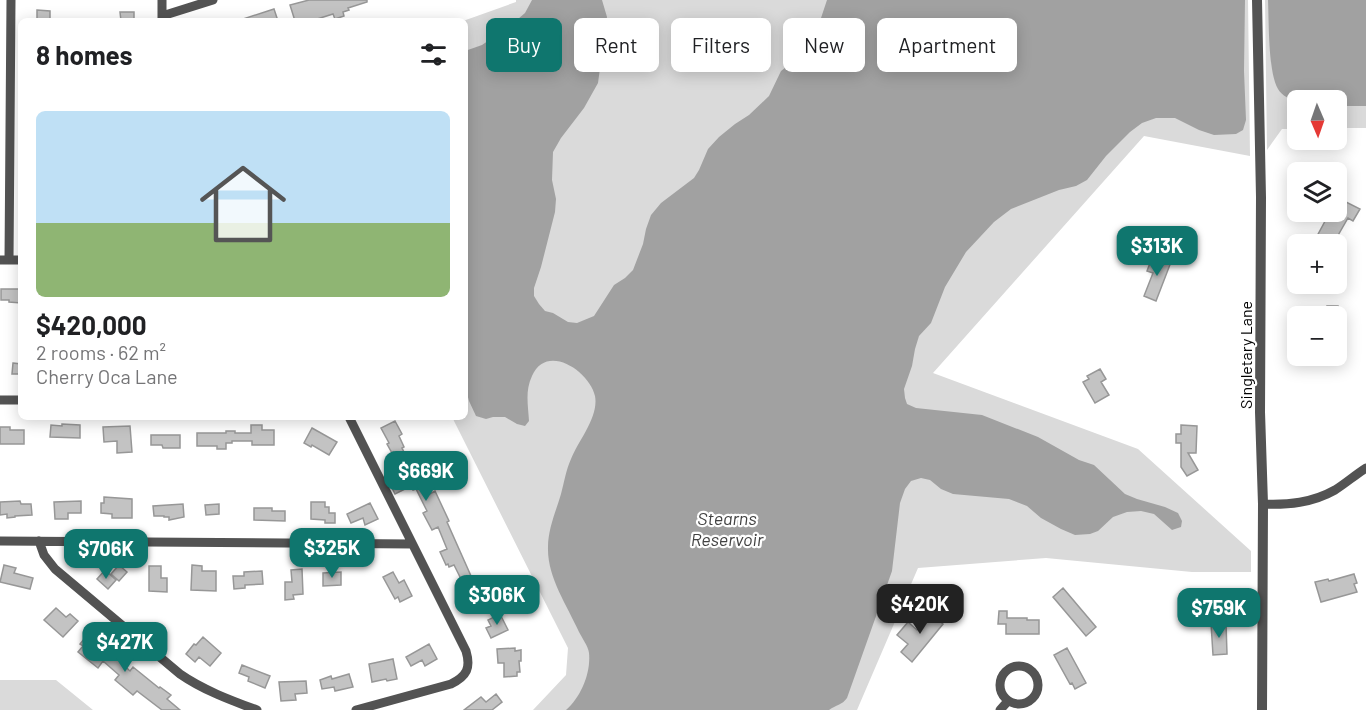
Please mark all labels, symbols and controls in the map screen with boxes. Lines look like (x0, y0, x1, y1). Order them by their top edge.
chip: Buy (486, 18, 562, 72)
chip: Rent (574, 18, 659, 72)
chip: Filters (671, 18, 771, 72)
chip: New (783, 18, 865, 72)
chip: Apartment (877, 18, 1017, 72)
icon: filters (417, 38, 450, 71)
text: 8 homes (36, 39, 133, 70)
north arrow (1287, 90, 1347, 150)
map controls (1287, 90, 1347, 366)
icon: home (189, 150, 297, 258)
button: layers (1287, 162, 1347, 222)
pin: $313K (1115, 226, 1199, 277)
text: $313K (1131, 233, 1183, 257)
button: + (1287, 234, 1347, 294)
street label: Singletary Lane (1236, 301, 1255, 409)
button: − (1287, 306, 1347, 366)
text: $420,000 (36, 309, 147, 340)
text: 2 rooms · 62 m² (36, 340, 166, 364)
text: Cherry Oca Lane (36, 364, 178, 388)
pin: $669K (384, 451, 468, 502)
text: $669K (398, 458, 454, 482)
water label: Stearns Reservoir (691, 507, 764, 550)
pin: $325K (290, 528, 374, 579)
pin: $706K (64, 529, 148, 580)
text: $325K (304, 535, 360, 559)
text: $706K (78, 536, 134, 560)
pin: $306K (455, 575, 539, 626)
text: $306K (469, 582, 525, 606)
pin: $420K (878, 584, 962, 635)
pin: $759K (1177, 588, 1261, 639)
text: $420K (891, 591, 949, 615)
text: $759K (1191, 595, 1247, 619)
pin: $427K (83, 622, 167, 673)
text: $427K (96, 629, 154, 653)

